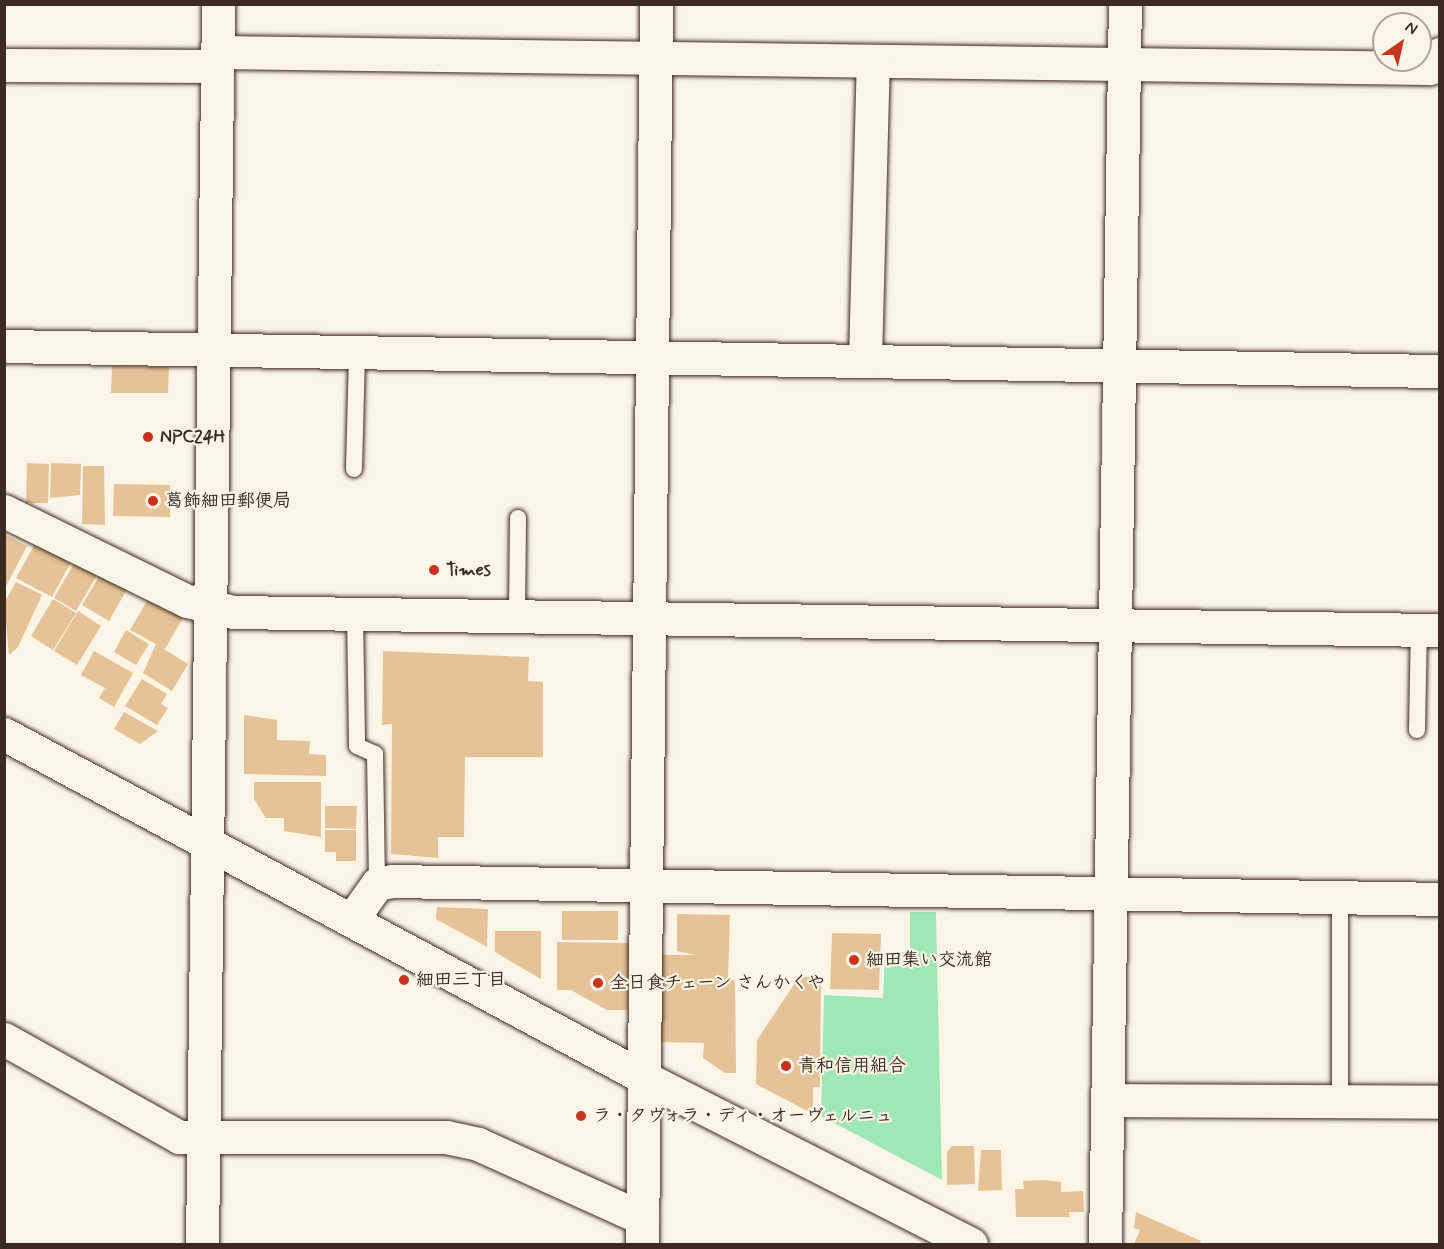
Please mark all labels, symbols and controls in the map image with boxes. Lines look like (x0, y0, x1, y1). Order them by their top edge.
north arrow (1372, 12, 1432, 72)
text: N (1401, 17, 1422, 40)
place label: NPC24H (160, 426, 225, 448)
marker: NPC24H (141, 430, 155, 444)
place label: 葛飾細田郵便局 (165, 490, 291, 512)
marker: 葛飾細田郵便局 (146, 494, 160, 508)
place label: Times (446, 559, 491, 581)
marker: Times (427, 563, 441, 577)
place label: 細田集い交流館 (866, 949, 992, 971)
marker: 細田集い交流館 (847, 953, 861, 967)
place label: 細田三丁目 (416, 969, 506, 991)
place label: 全日食チェーン さんかくや (610, 972, 830, 994)
marker: 細田三丁目 (397, 973, 411, 987)
marker: 全日食チェーン さんかくや (591, 976, 605, 990)
place label: 青和信用組合 (798, 1055, 906, 1077)
marker: 青和信用組合 (779, 1059, 793, 1073)
place label: ラ・タヴォラ・ディ・オーヴェルニュ (593, 1105, 899, 1127)
marker: ラ・タヴォラ・ディ・オーヴェルニュ (574, 1109, 588, 1123)

